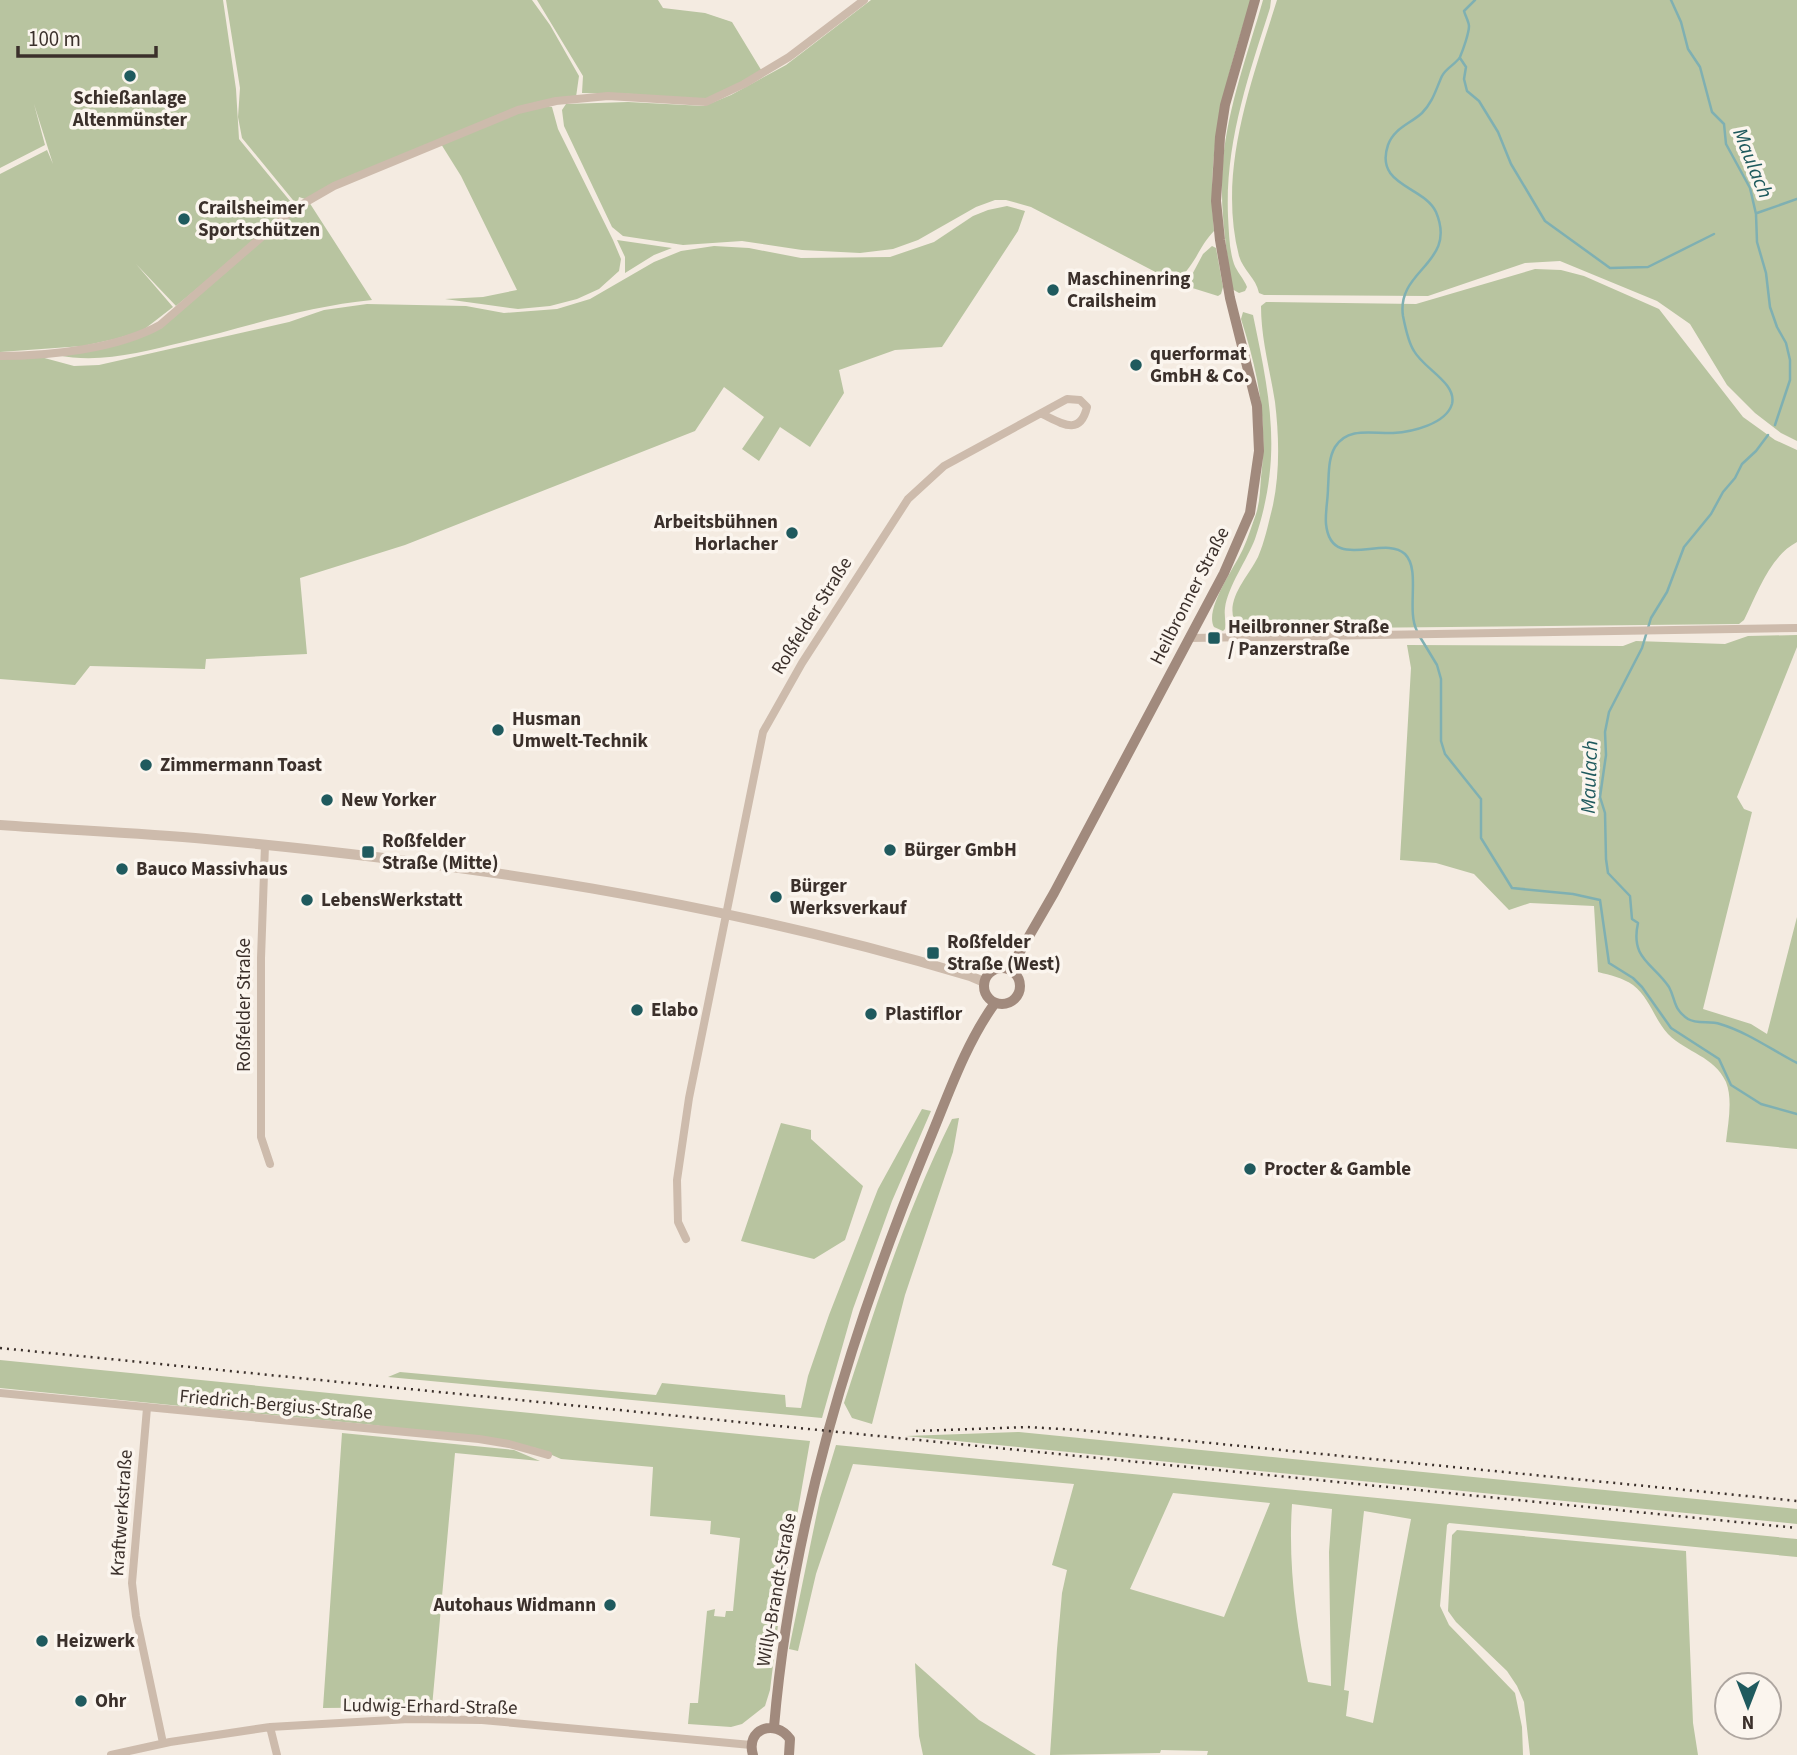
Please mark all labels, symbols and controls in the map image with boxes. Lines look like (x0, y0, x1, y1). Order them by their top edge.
scale bar (18, 14, 156, 58)
text: 100 m (28, 24, 81, 54)
marker: Schießanlage Altenmünster (122, 68, 138, 84)
place label: Schießanlage Altenmünster (72, 85, 188, 134)
water label: Maulach (1725, 123, 1781, 203)
place label: Crailsheimer Sportschützen (198, 195, 320, 244)
marker: Crailsheimer Sportschützen (176, 211, 192, 227)
place label: Maschinenring Crailsheim (1067, 266, 1190, 315)
marker: Maschinenring Crailsheim (1045, 282, 1061, 298)
place label: querformat GmbH & Co. (1150, 341, 1249, 390)
marker: querformat GmbH & Co. (1128, 357, 1144, 373)
place label: Arbeitsbühnen Horlacher (653, 509, 778, 558)
street label: Heilbronner Straße (1144, 522, 1236, 670)
marker: Arbeitsbühnen Horlacher (784, 525, 800, 541)
street label: Roßfelder Straße (765, 552, 859, 680)
place label: Heilbronner Straße / Panzerstraße (1228, 614, 1389, 663)
marker: Heilbronner Straße / Panzerstraße (1206, 630, 1222, 646)
place label: Husman Umwelt-Technik (512, 706, 648, 755)
marker: Husman Umwelt-Technik (490, 722, 506, 738)
water label: Maulach (1573, 740, 1605, 814)
place label: Zimmermann Toast (160, 752, 322, 779)
marker: Zimmermann Toast (138, 757, 154, 773)
place label: New Yorker (341, 787, 437, 814)
marker: New Yorker (319, 792, 335, 808)
place label: Roßfelder Straße (Mitte) (382, 828, 498, 877)
place label: Bürger GmbH (904, 837, 1017, 864)
marker: Bürger GmbH (882, 842, 898, 858)
marker: Roßfelder Straße (Mitte) (360, 844, 376, 860)
place label: Bauco Massivhaus (136, 856, 288, 883)
marker: Bauco Massivhaus (114, 861, 130, 877)
place label: Bürger Werksverkauf (790, 873, 908, 922)
place label: LebensWerkstatt (321, 887, 462, 914)
marker: Bürger Werksverkauf (768, 889, 784, 905)
marker: LebensWerkstatt (299, 892, 315, 908)
place label: Roßfelder Straße (West) (947, 929, 1061, 978)
street label: Roßfelder Straße (231, 938, 258, 1072)
marker: Roßfelder Straße (West) (925, 945, 941, 961)
place label: Elabo (651, 997, 698, 1024)
place label: Plastiflor (885, 1001, 963, 1028)
marker: Elabo (629, 1002, 645, 1018)
marker: Plastiflor (863, 1006, 879, 1022)
place label: Procter & Gamble (1264, 1156, 1411, 1183)
marker: Procter & Gamble (1242, 1161, 1258, 1177)
street label: Friedrich-Bergius-Straße (178, 1383, 374, 1427)
street label: Kraftwerkstraße (104, 1449, 140, 1577)
street label: Willy-Brandt-Straße (750, 1511, 804, 1669)
place label: Autohaus Widmann (432, 1592, 596, 1619)
marker: Autohaus Widmann (602, 1597, 618, 1613)
place label: Heizwerk (56, 1628, 136, 1655)
marker: Heizwerk (34, 1633, 50, 1649)
north arrow (1713, 1671, 1783, 1741)
place label: Ohr (95, 1688, 127, 1715)
street label: Ludwig-Erhard-Straße (342, 1692, 518, 1722)
marker: Ohr (73, 1693, 89, 1709)
text: N (1742, 1708, 1754, 1735)

